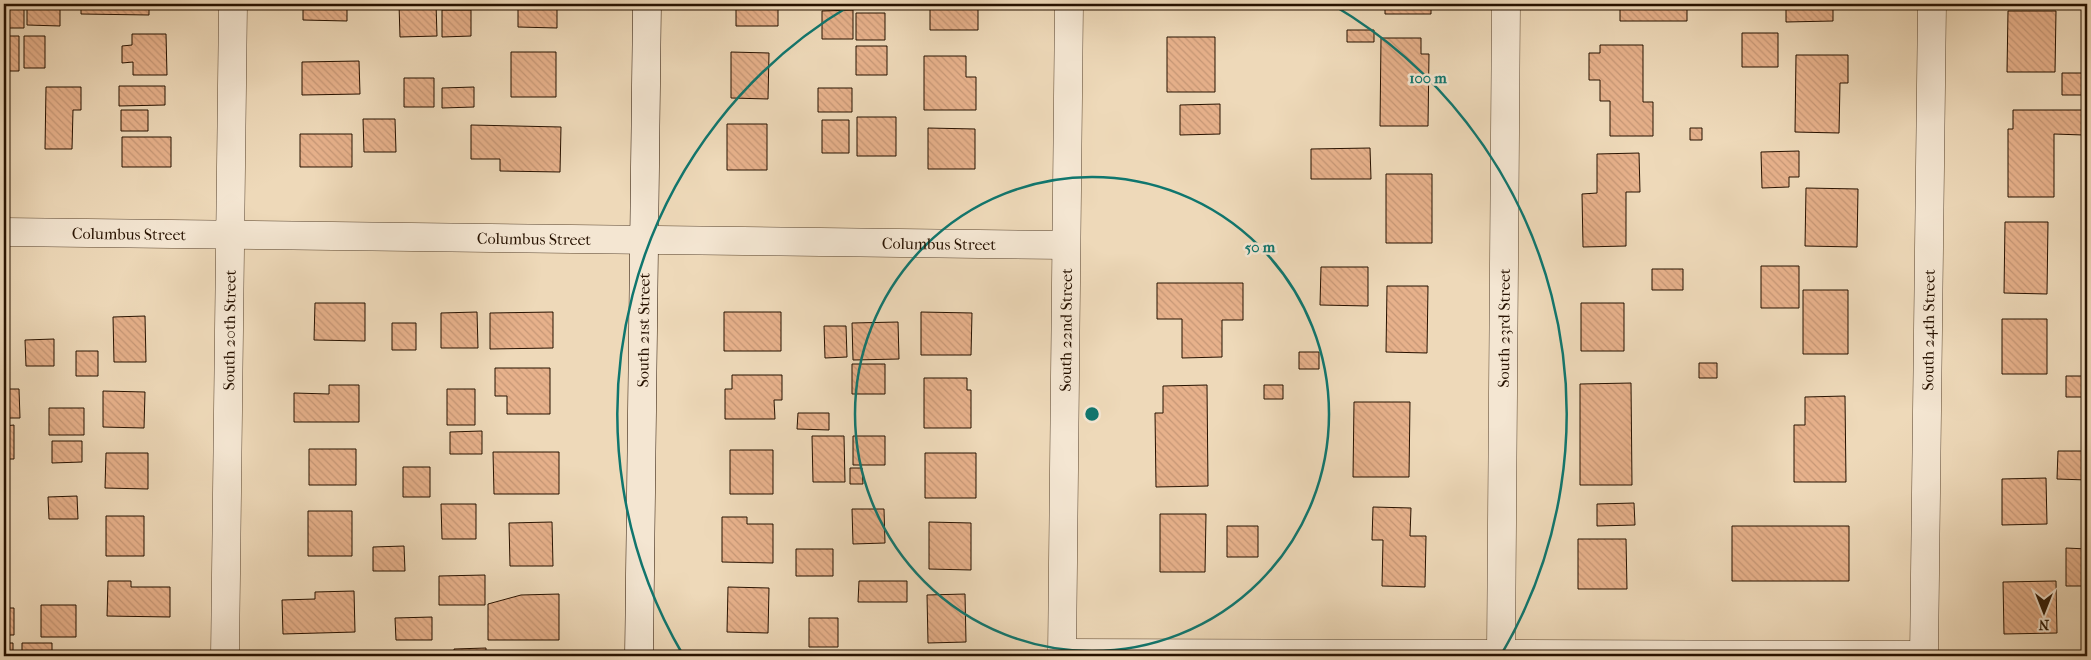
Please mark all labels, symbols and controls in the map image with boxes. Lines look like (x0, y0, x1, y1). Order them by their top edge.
text: 100 m (1409, 69, 1447, 87)
street label: Columbus Street (72, 224, 187, 244)
street label: Columbus Street (477, 229, 592, 249)
street label: Columbus Street (882, 234, 996, 254)
text: 50 m (1245, 238, 1276, 256)
street label: South 22nd Street (1056, 268, 1076, 392)
street label: South 23rd Street (1494, 268, 1514, 388)
street label: South 20th Street (219, 269, 240, 391)
street label: South 24th Street (1918, 269, 1939, 391)
street label: South 21st Street (633, 272, 654, 387)
centre of rings (1083, 405, 1101, 423)
north arrow (2018, 588, 2068, 638)
text: N (2038, 616, 2049, 633)

